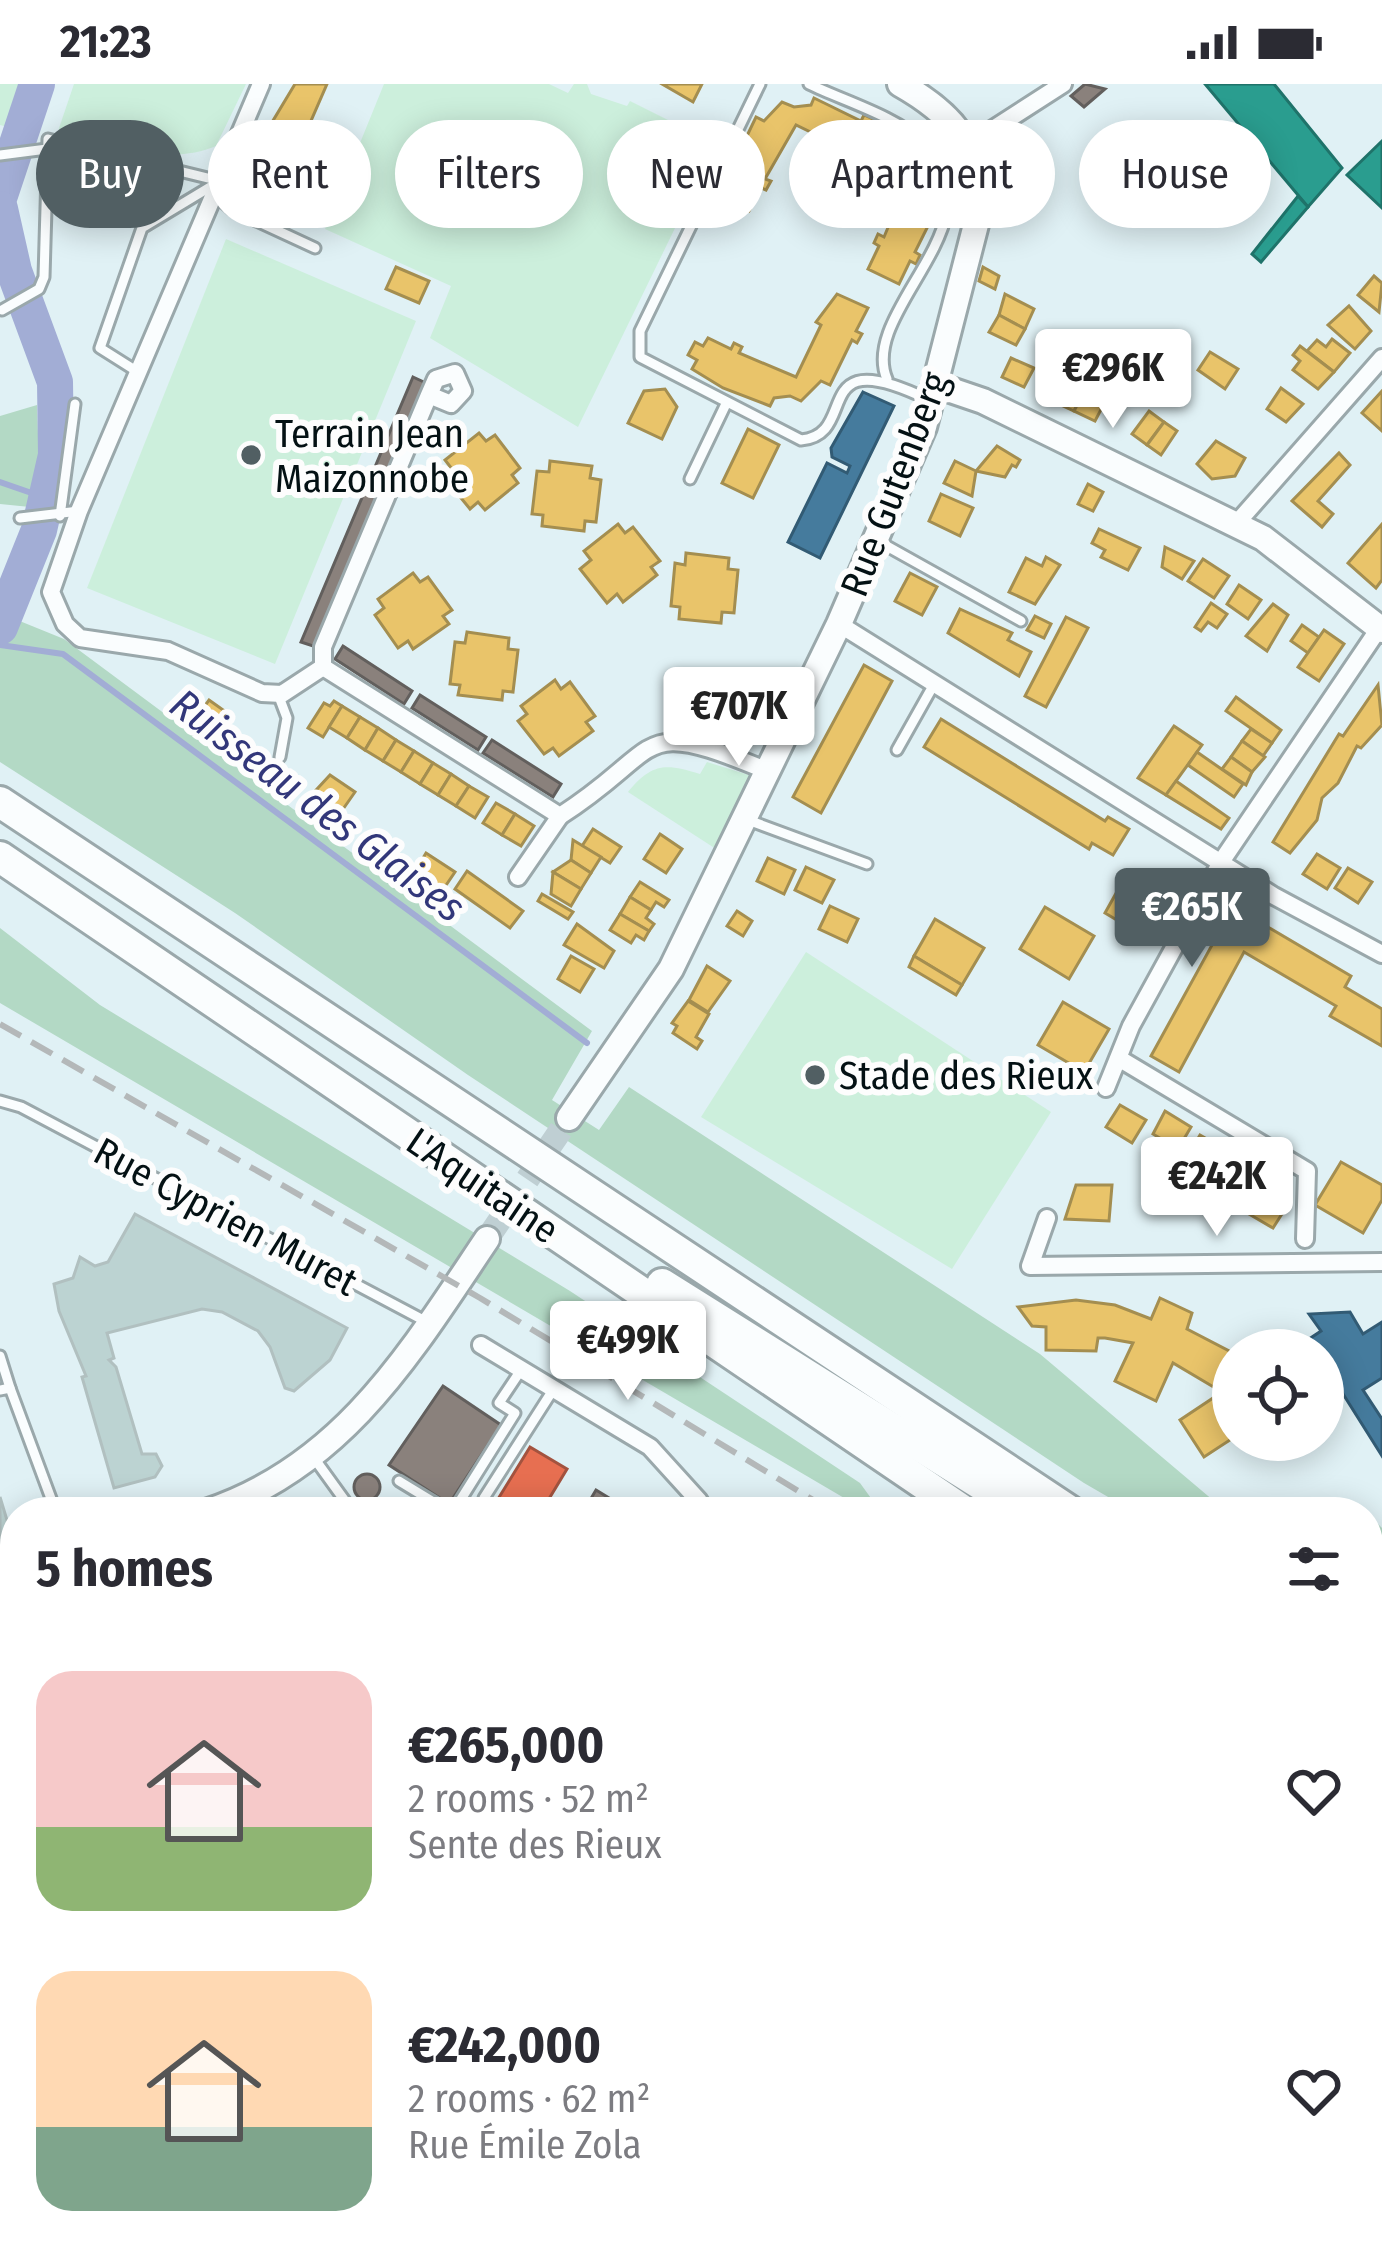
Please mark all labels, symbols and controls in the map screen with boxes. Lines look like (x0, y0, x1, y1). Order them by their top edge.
text: 21:23 (60, 15, 152, 69)
chip: Buy (36, 120, 184, 228)
chip: Rent (208, 120, 371, 228)
chip: Filters (395, 120, 583, 228)
chip: New (607, 120, 765, 228)
chip: Apartment (789, 120, 1055, 228)
chip: House (1079, 120, 1271, 228)
pin: €296K (1029, 329, 1197, 431)
text: €296K (1062, 345, 1164, 391)
street label: Rue Gutenberg (831, 365, 959, 603)
place label: Terrain Jean Maizonnobe (275, 411, 469, 502)
marker: Terrain Jean Maizonnobe (238, 442, 264, 468)
pin: €707K (655, 667, 823, 769)
water label: Ruisseau des Glaises (160, 679, 474, 933)
text: €707K (690, 683, 788, 729)
pin: €265K (1108, 868, 1276, 970)
text: €265K (1142, 884, 1242, 930)
place label: Stade des Rieux (839, 1053, 1093, 1099)
marker: Stade des Rieux (802, 1062, 828, 1088)
street label: L'Aquitaine (398, 1118, 567, 1253)
street label: Rue Cyprien Muret (86, 1128, 365, 1306)
pin: €242K (1133, 1137, 1301, 1239)
text: €242K (1168, 1153, 1266, 1199)
pin: €499K (544, 1301, 712, 1403)
text: €499K (577, 1317, 679, 1363)
map controls (1212, 1329, 1344, 1461)
button: locate (1212, 1329, 1344, 1461)
icon: filters (1281, 1536, 1347, 1602)
text: 5 homes (36, 1538, 213, 1600)
text: €265,000 (408, 1714, 604, 1776)
icon: home (132, 1719, 276, 1863)
icon: heart (1281, 1758, 1347, 1824)
text: 2 rooms · 52 m² (408, 1776, 649, 1822)
text: Sente des Rieux (408, 1822, 662, 1868)
text: €242,000 (408, 2014, 601, 2076)
icon: home (132, 2019, 276, 2163)
icon: heart (1281, 2058, 1347, 2124)
text: 2 rooms · 62 m² (408, 2076, 650, 2122)
text: Rue Émile Zola (408, 2122, 642, 2168)

